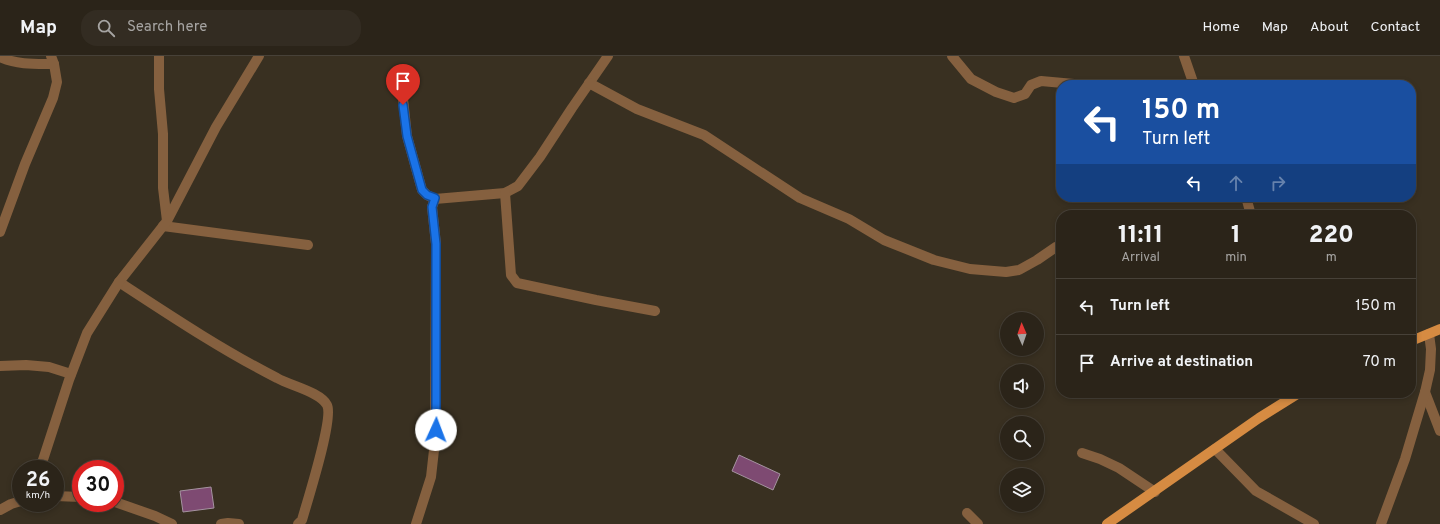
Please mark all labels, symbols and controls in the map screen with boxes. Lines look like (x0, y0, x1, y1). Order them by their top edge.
search box (81, 10, 361, 46)
text: Map (20, 16, 57, 40)
icon: search (95, 17, 117, 39)
text: Search here (127, 18, 207, 37)
text: Home (1203, 19, 1240, 36)
text: Map (1262, 19, 1288, 36)
text: About (1310, 19, 1349, 36)
text: Contact (1371, 19, 1420, 36)
pin (386, 64, 420, 105)
icon: arrive (392, 70, 414, 92)
text: 150 m (1142, 93, 1220, 129)
icon: left (1076, 96, 1128, 148)
text: Turn left (1142, 128, 1210, 151)
icon: left (1183, 172, 1205, 194)
icon: ahead (1225, 172, 1247, 194)
icon: right (1267, 172, 1289, 194)
text: 11:11 (1118, 221, 1163, 251)
text: 1 (1231, 221, 1241, 251)
text: 220 (1309, 221, 1354, 251)
text: Arrival (1121, 250, 1160, 266)
text: min (1225, 250, 1247, 266)
text: m (1326, 250, 1337, 266)
icon: left (1076, 296, 1098, 318)
text: Turn left (1110, 297, 1170, 316)
text: 150 m (1355, 297, 1396, 316)
north arrow (1000, 312, 1044, 356)
map controls (1000, 312, 1044, 512)
icon: arrive (1076, 352, 1098, 374)
text: Arrive at destination (1110, 353, 1253, 372)
text: 70 m (1363, 353, 1396, 372)
button: sound (1000, 364, 1044, 408)
position arrow (415, 409, 457, 451)
button: search (1000, 416, 1044, 460)
speed limit sign: 30 (72, 460, 124, 512)
text: 26 (26, 468, 50, 494)
button: layers (1000, 468, 1044, 512)
text: km/h (26, 489, 50, 502)

